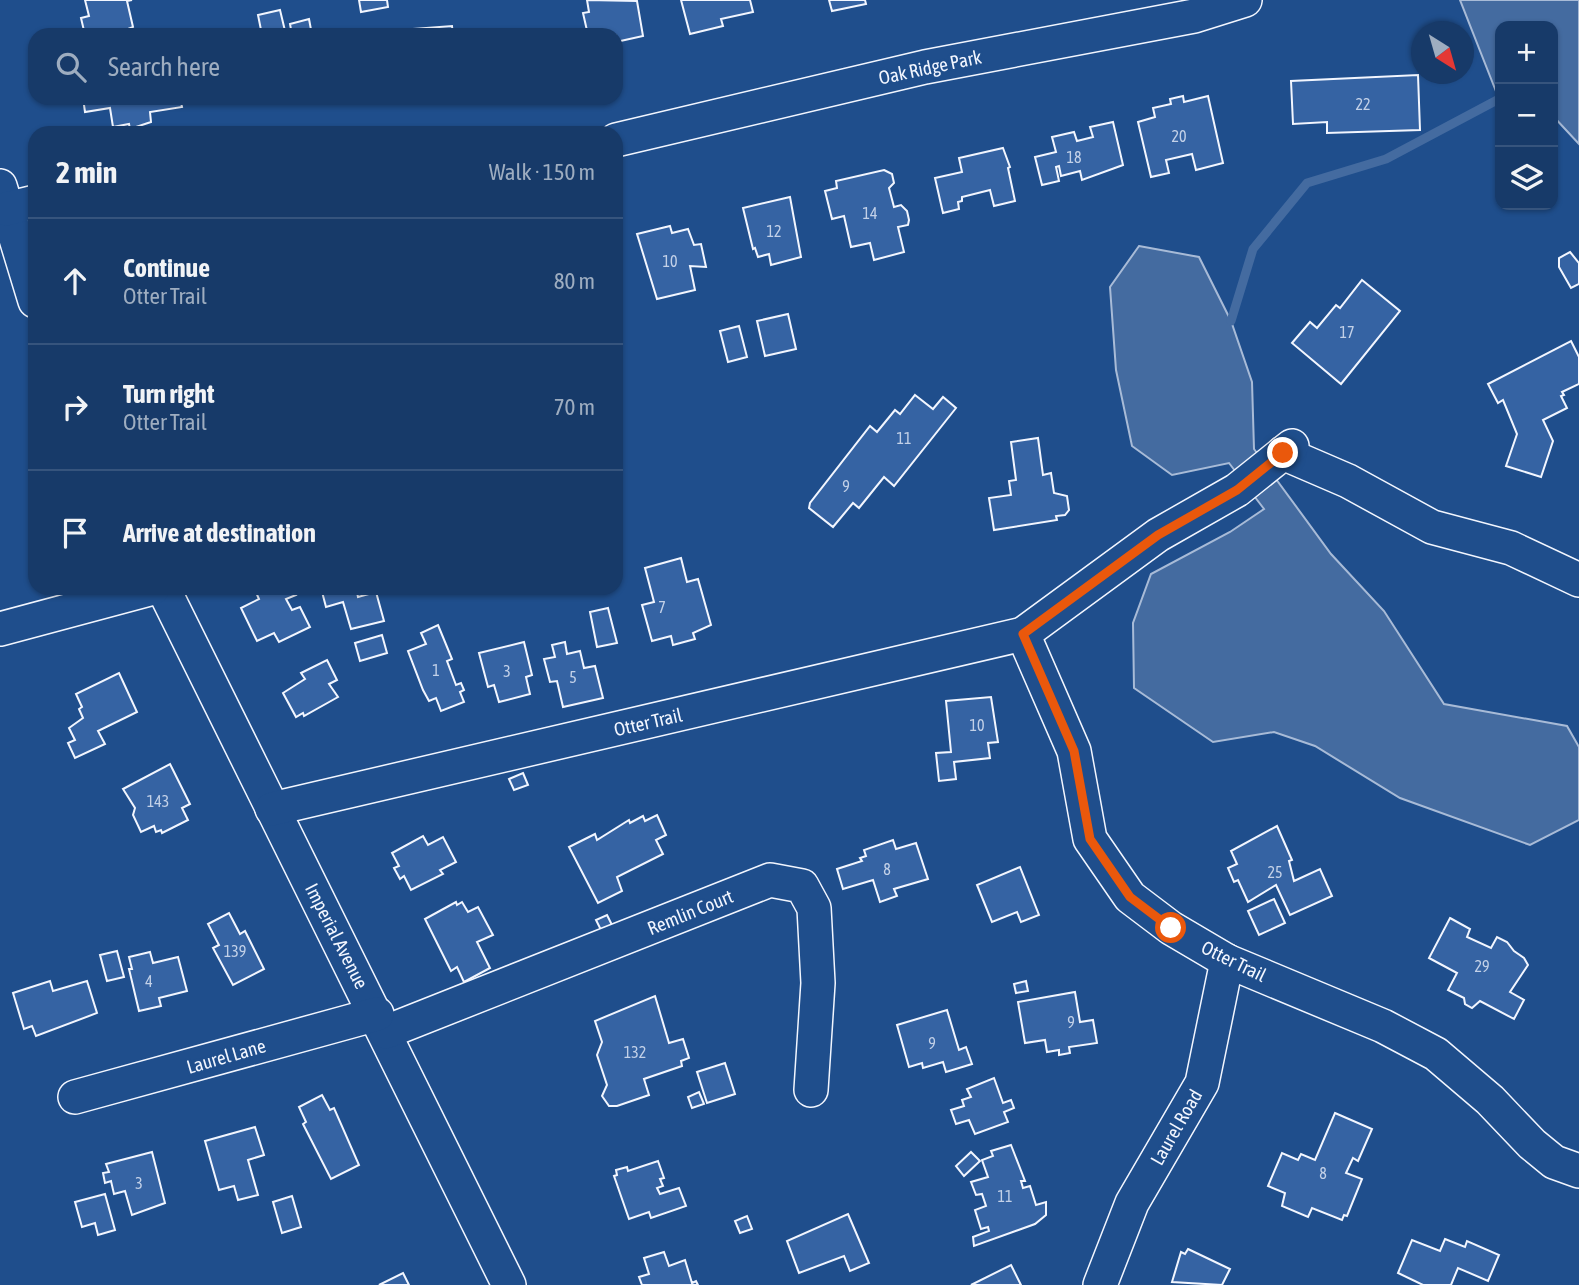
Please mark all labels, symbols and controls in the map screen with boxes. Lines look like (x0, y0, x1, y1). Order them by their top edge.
north arrow (1411, 21, 1474, 84)
map controls (1495, 21, 1558, 210)
button: + (1495, 21, 1558, 84)
search box (28, 28, 623, 105)
street label: Oak Ridge Park (877, 45, 984, 89)
icon: search (52, 48, 90, 86)
text: Search here (108, 52, 220, 82)
button: − (1495, 84, 1558, 147)
house number: 22 (1355, 95, 1371, 113)
house number: 20 (1171, 127, 1187, 145)
button: layers (1495, 147, 1558, 210)
house number: 18 (1066, 148, 1082, 166)
text: 2 min (56, 155, 117, 189)
text: Walk · 150 m (489, 159, 595, 185)
house number: 14 (862, 204, 878, 222)
house number: 12 (766, 222, 782, 240)
house number: 10 (662, 252, 678, 270)
text: Continue (123, 253, 210, 283)
icon: ahead (56, 262, 94, 300)
text: 80 m (554, 268, 595, 294)
text: Otter Trail (123, 283, 207, 309)
house number: 17 (1339, 323, 1355, 341)
text: Turn right (123, 379, 214, 409)
icon: right (56, 388, 94, 426)
text: 70 m (554, 394, 595, 420)
text: Otter Trail (123, 409, 207, 435)
house number: 11 (896, 429, 912, 447)
route end (1267, 437, 1298, 468)
house number: 9 (842, 477, 850, 495)
icon: arrive (56, 514, 94, 552)
text: Arrive at destination (123, 518, 316, 548)
house number: 7 (658, 598, 666, 616)
house number: 1 (432, 661, 440, 679)
house number: 3 (503, 662, 511, 680)
house number: 5 (569, 668, 577, 686)
street label: Otter Trail (612, 703, 684, 741)
house number: 10 (969, 716, 985, 734)
house number: 143 (147, 792, 169, 810)
house number: 8 (883, 860, 891, 878)
house number: 25 (1267, 863, 1283, 881)
street label: Imperial Avenue (301, 880, 373, 992)
street label: Remlin Court (644, 885, 736, 939)
route start (1155, 912, 1186, 943)
street label: Otter Trail (1198, 936, 1270, 986)
house number: 139 (224, 942, 246, 960)
house number: 29 (1474, 957, 1490, 975)
house number: 4 (145, 972, 153, 990)
house number: 9 (1067, 1013, 1075, 1031)
street label: Laurel Lane (184, 1034, 268, 1078)
house number: 9 (928, 1034, 936, 1052)
house number: 132 (624, 1043, 646, 1061)
street label: Laurel Road (1146, 1085, 1206, 1169)
house number: 8 (1319, 1164, 1327, 1182)
house number: 3 (135, 1174, 143, 1192)
house number: 11 (997, 1187, 1013, 1205)

